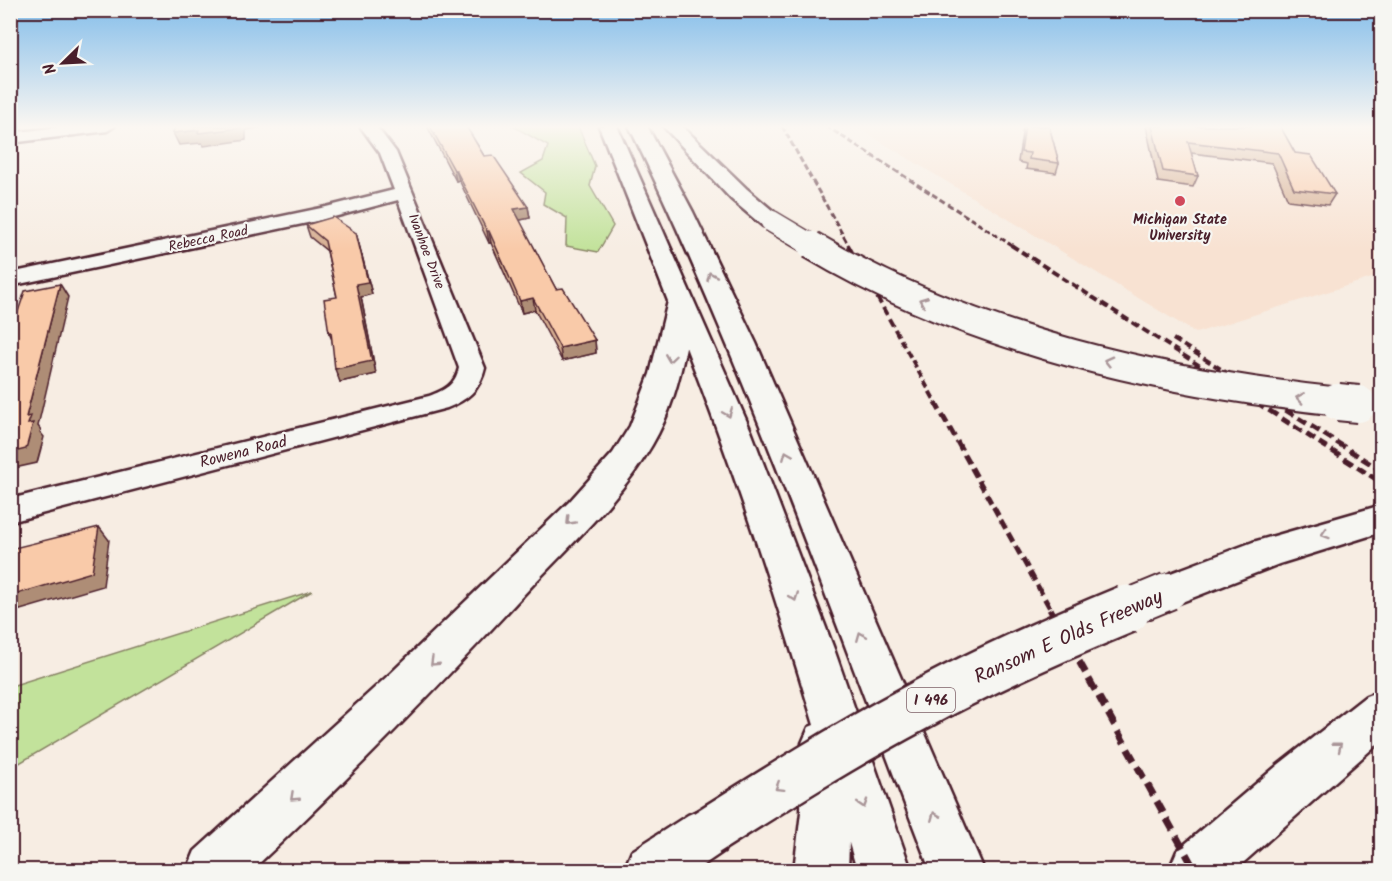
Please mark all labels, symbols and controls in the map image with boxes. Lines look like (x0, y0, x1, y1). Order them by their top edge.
north arrow (33, 33, 93, 93)
text: N (37, 59, 64, 78)
marker: Michigan State University (1173, 194, 1187, 208)
place label: Michigan State University (1133, 209, 1227, 247)
street label: Ivanhoe Drive (402, 210, 451, 293)
street label: Rebecca Road (166, 220, 251, 258)
one-way arrow (706, 271, 718, 282)
one-way arrow (918, 296, 929, 308)
one-way arrow (664, 354, 676, 363)
one-way arrow (1104, 355, 1114, 368)
one-way arrow (1295, 392, 1304, 405)
one-way arrow (721, 407, 733, 418)
street label: Rowena Road (197, 429, 291, 475)
one-way arrow (782, 450, 794, 461)
one-way arrow (566, 514, 577, 525)
one-way arrow (1320, 527, 1331, 539)
street label: Ransom E Olds Freeway (969, 581, 1169, 694)
one-way arrow (787, 591, 800, 602)
one-way arrow (856, 631, 868, 642)
one-way arrow (430, 654, 441, 665)
road number: I 496 (907, 688, 955, 712)
one-way arrow (1331, 743, 1342, 754)
one-way arrow (775, 779, 785, 791)
one-way arrow (290, 790, 300, 801)
one-way arrow (856, 798, 868, 809)
one-way arrow (929, 812, 942, 822)

